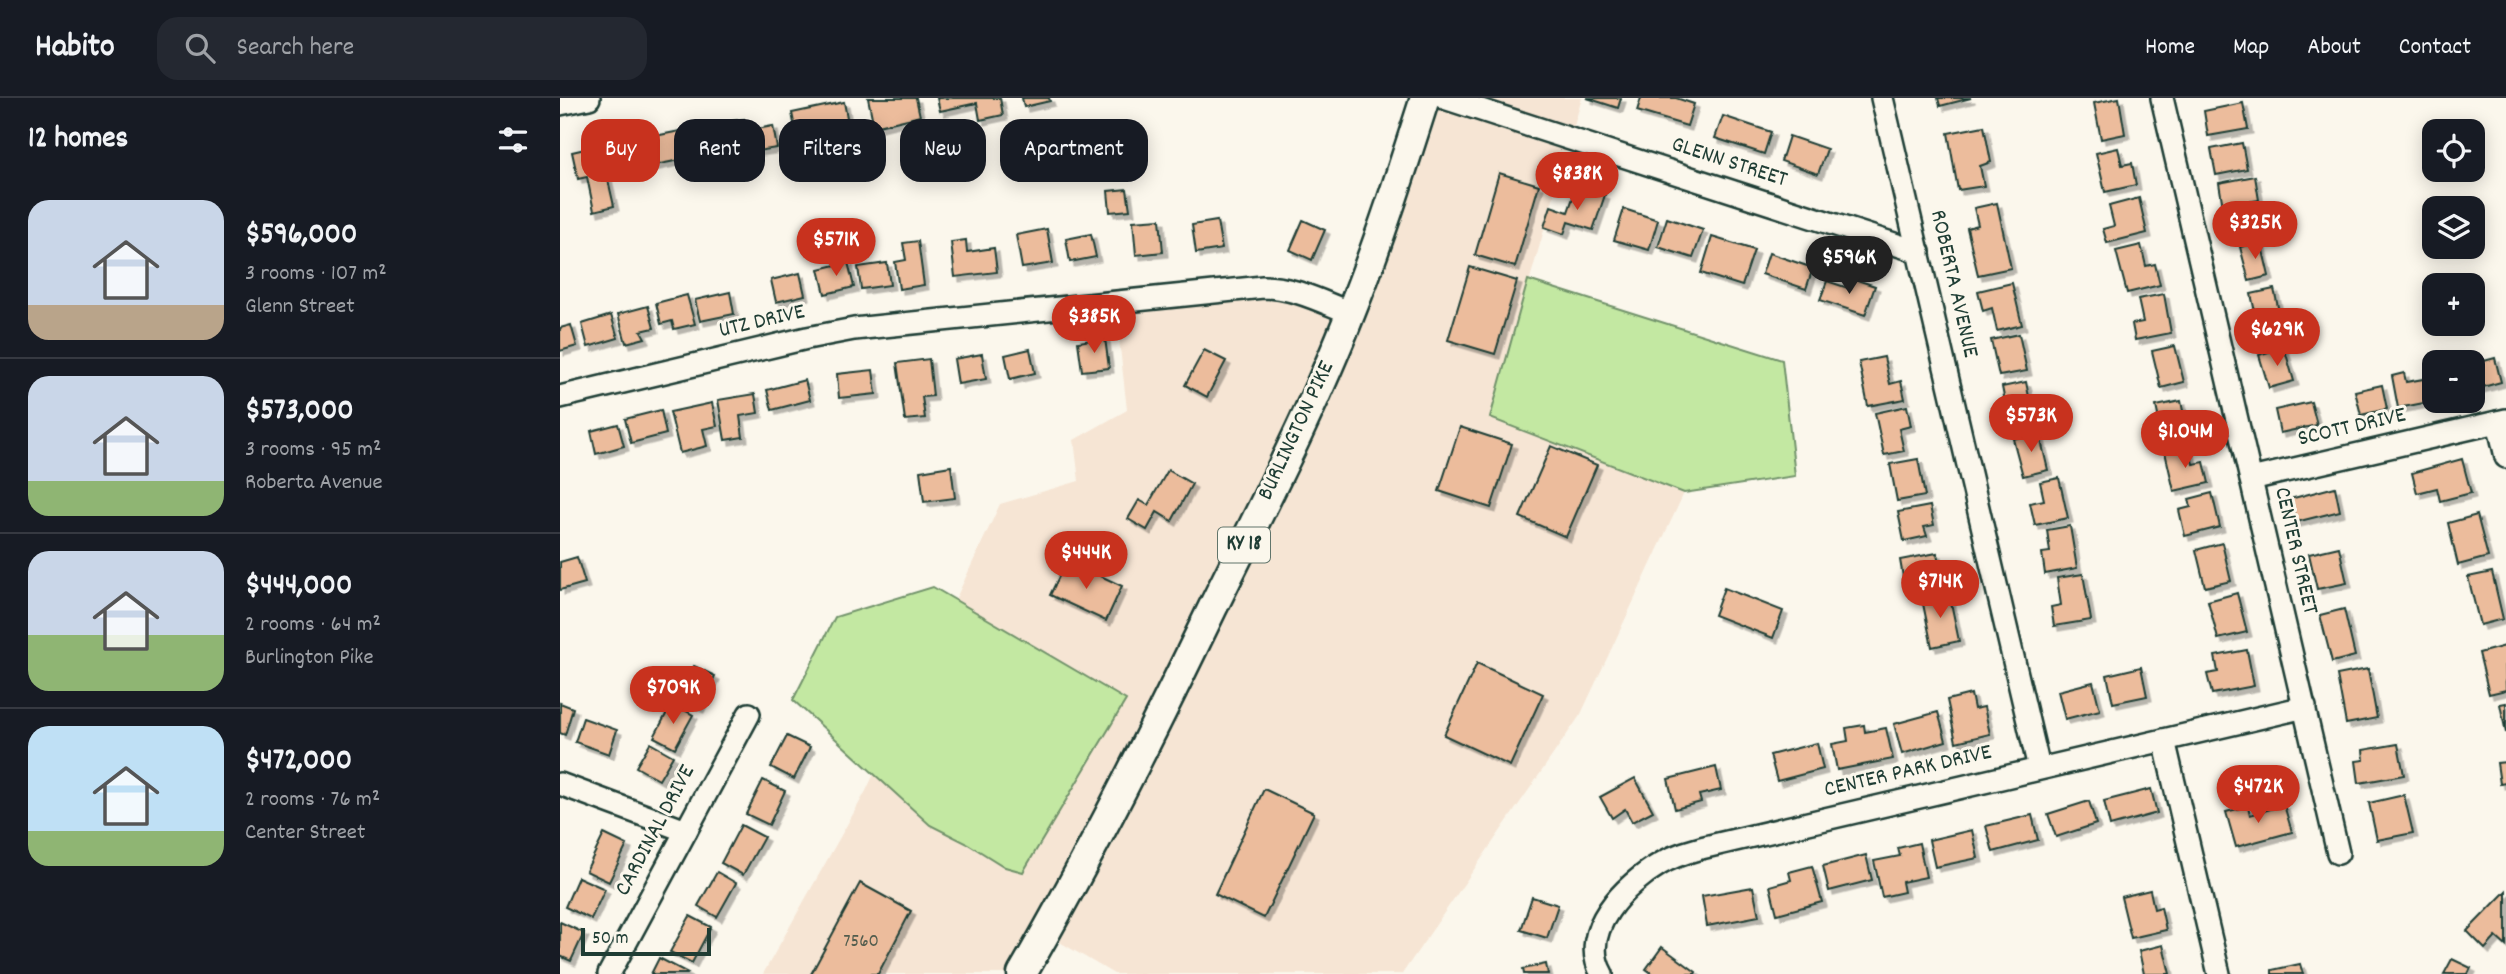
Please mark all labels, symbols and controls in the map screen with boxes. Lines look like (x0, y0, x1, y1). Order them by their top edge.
search box (157, 17, 647, 80)
text: Habito (35, 25, 115, 72)
icon: search (181, 29, 219, 67)
text: Search here (237, 30, 354, 67)
text: Home (2145, 31, 2195, 65)
text: Map (2233, 31, 2269, 65)
text: About (2307, 31, 2361, 65)
text: Contact (2399, 31, 2471, 65)
text: 12 homes (28, 119, 128, 162)
chip: Buy (581, 119, 660, 182)
chip: Rent (674, 119, 765, 182)
chip: Filters (779, 119, 886, 182)
chip: New (900, 119, 986, 182)
chip: Apartment (1000, 119, 1148, 182)
map controls (2422, 119, 2485, 413)
button: locate (2422, 119, 2485, 182)
icon: filters (494, 121, 532, 159)
street label: GLENN STREET (1667, 129, 1791, 197)
pin: $838K (1528, 152, 1626, 212)
text: $838K (1552, 158, 1602, 191)
button: layers (2422, 196, 2485, 259)
pin: $325K (2206, 202, 2304, 261)
street label: ROBERTA AVENUE (1920, 207, 1986, 362)
text: $325K (2228, 207, 2282, 240)
text: $596,000 (245, 215, 357, 258)
pin: $571K (787, 218, 885, 278)
text: $571K (813, 224, 859, 257)
icon: home (84, 228, 168, 312)
pin: $596K (1800, 236, 1898, 296)
text: $596K (1822, 242, 1876, 275)
text: 3 rooms · 107 m² (245, 258, 387, 291)
button: + (2422, 273, 2485, 336)
text: Glenn Street (245, 291, 355, 324)
street label: UTZ DRIVE (716, 296, 809, 348)
pin: $385K (1045, 296, 1143, 355)
text: $385K (1068, 301, 1120, 334)
pin: $629K (2228, 308, 2326, 368)
text: $629K (2250, 314, 2304, 347)
button: − (2422, 350, 2485, 413)
street label: BURLINGTON PIKE (1250, 355, 1344, 506)
text: $573,000 (245, 391, 354, 434)
pin: $573K (1982, 394, 2080, 454)
street label: SCOTT DRIVE (2295, 399, 2410, 456)
text: $573K (2005, 400, 2057, 433)
icon: home (84, 404, 168, 488)
pin: $1.04M (2128, 410, 2242, 470)
text: $1.04M (2157, 416, 2213, 449)
text: 3 rooms · 95 m² (245, 434, 381, 467)
text: Roberta Avenue (245, 467, 383, 500)
street label: CENTER STREET (2264, 484, 2326, 618)
road number: KY 18 (1218, 528, 1270, 562)
pin: $444K (1037, 532, 1135, 591)
text: $444K (1061, 537, 1111, 570)
pin: $714K (1891, 560, 1989, 620)
text: $444,000 (245, 566, 352, 609)
text: $714K (1917, 566, 1963, 599)
icon: home (84, 579, 168, 663)
text: 2 rooms · 64 m² (245, 609, 381, 642)
text: Burlington Pike (245, 642, 374, 675)
pin: $709K (624, 666, 722, 726)
text: $709K (646, 672, 700, 705)
street label: CENTER PARK DRIVE (1821, 737, 1996, 807)
text: $472,000 (245, 741, 352, 784)
icon: home (84, 754, 168, 838)
street label: CARDINAL DRIVE (608, 759, 705, 903)
pin: $472K (2209, 766, 2307, 825)
text: $472K (2233, 771, 2283, 804)
text: 2 rooms · 76 m² (245, 784, 380, 817)
text: Center Street (245, 817, 365, 850)
scale bar (581, 925, 710, 957)
text: 50 m (592, 926, 629, 953)
house number: 7560 (843, 929, 879, 956)

